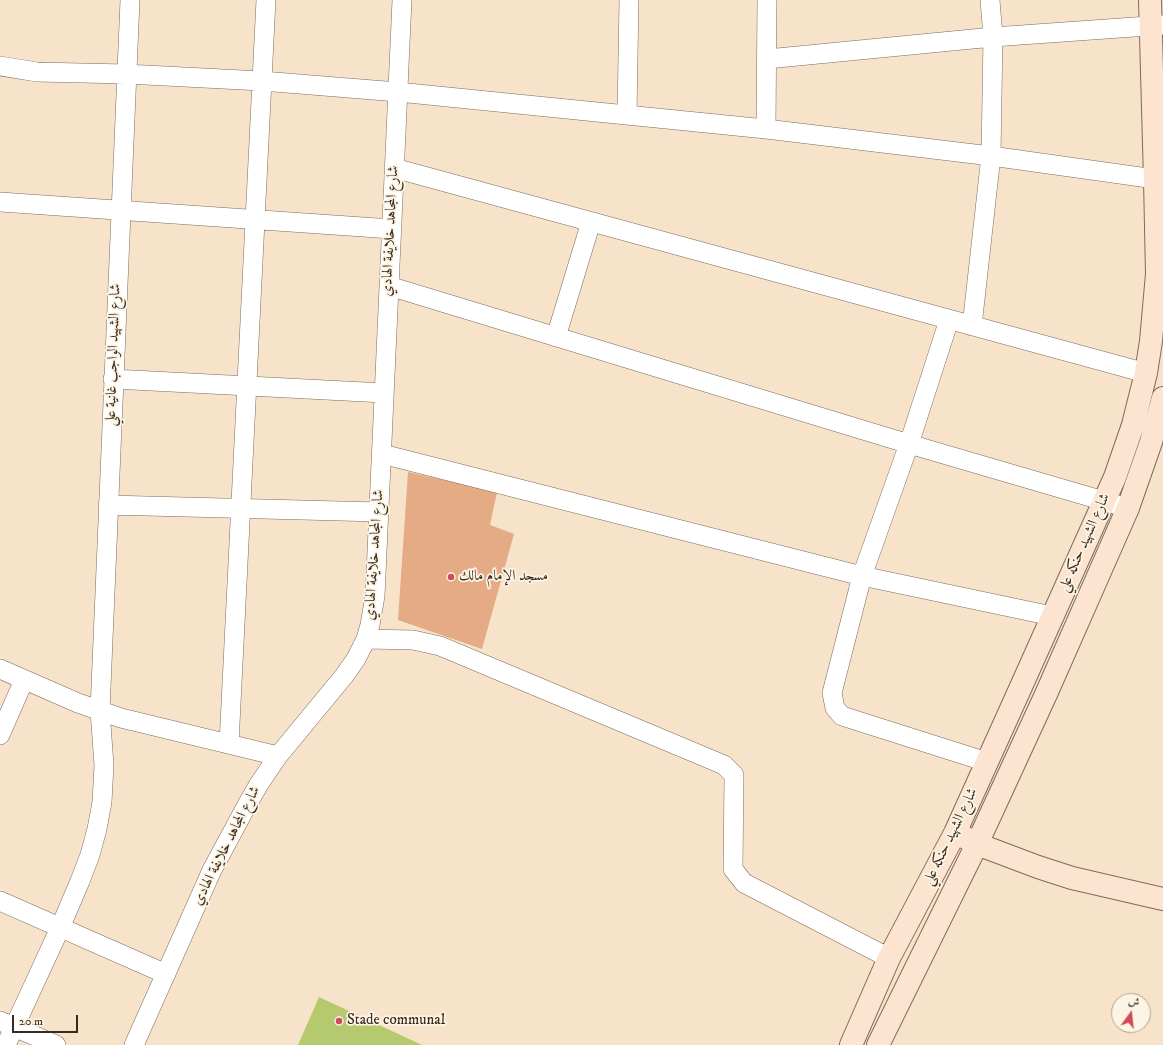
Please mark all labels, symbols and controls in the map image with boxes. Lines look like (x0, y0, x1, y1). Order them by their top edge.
street label: شارع المجاهد خلايفة الهادي (379, 165, 403, 297)
street label: شارع الشهيد الواجب غانية علي (103, 283, 125, 427)
street label: شارع المجاهد خلايفة الهادي (361, 489, 389, 621)
street label: شارع الشهيد حنكه علي (1055, 491, 1115, 595)
place label: مسجد الإمام مالك (459, 568, 548, 586)
marker: مسجد الإمام مالك (446, 572, 456, 582)
street label: شارع المجاهد خلايفة الهادي (189, 783, 265, 909)
street label: شارع الشهيد حنكه علي (920, 785, 982, 889)
north arrow (1111, 993, 1151, 1033)
text: ش (1127, 994, 1141, 1011)
scale bar (14, 1007, 80, 1033)
place label: Stade communal (347, 1012, 445, 1030)
text: 20 m (19, 1014, 43, 1029)
marker: Stade communal (334, 1016, 344, 1026)

